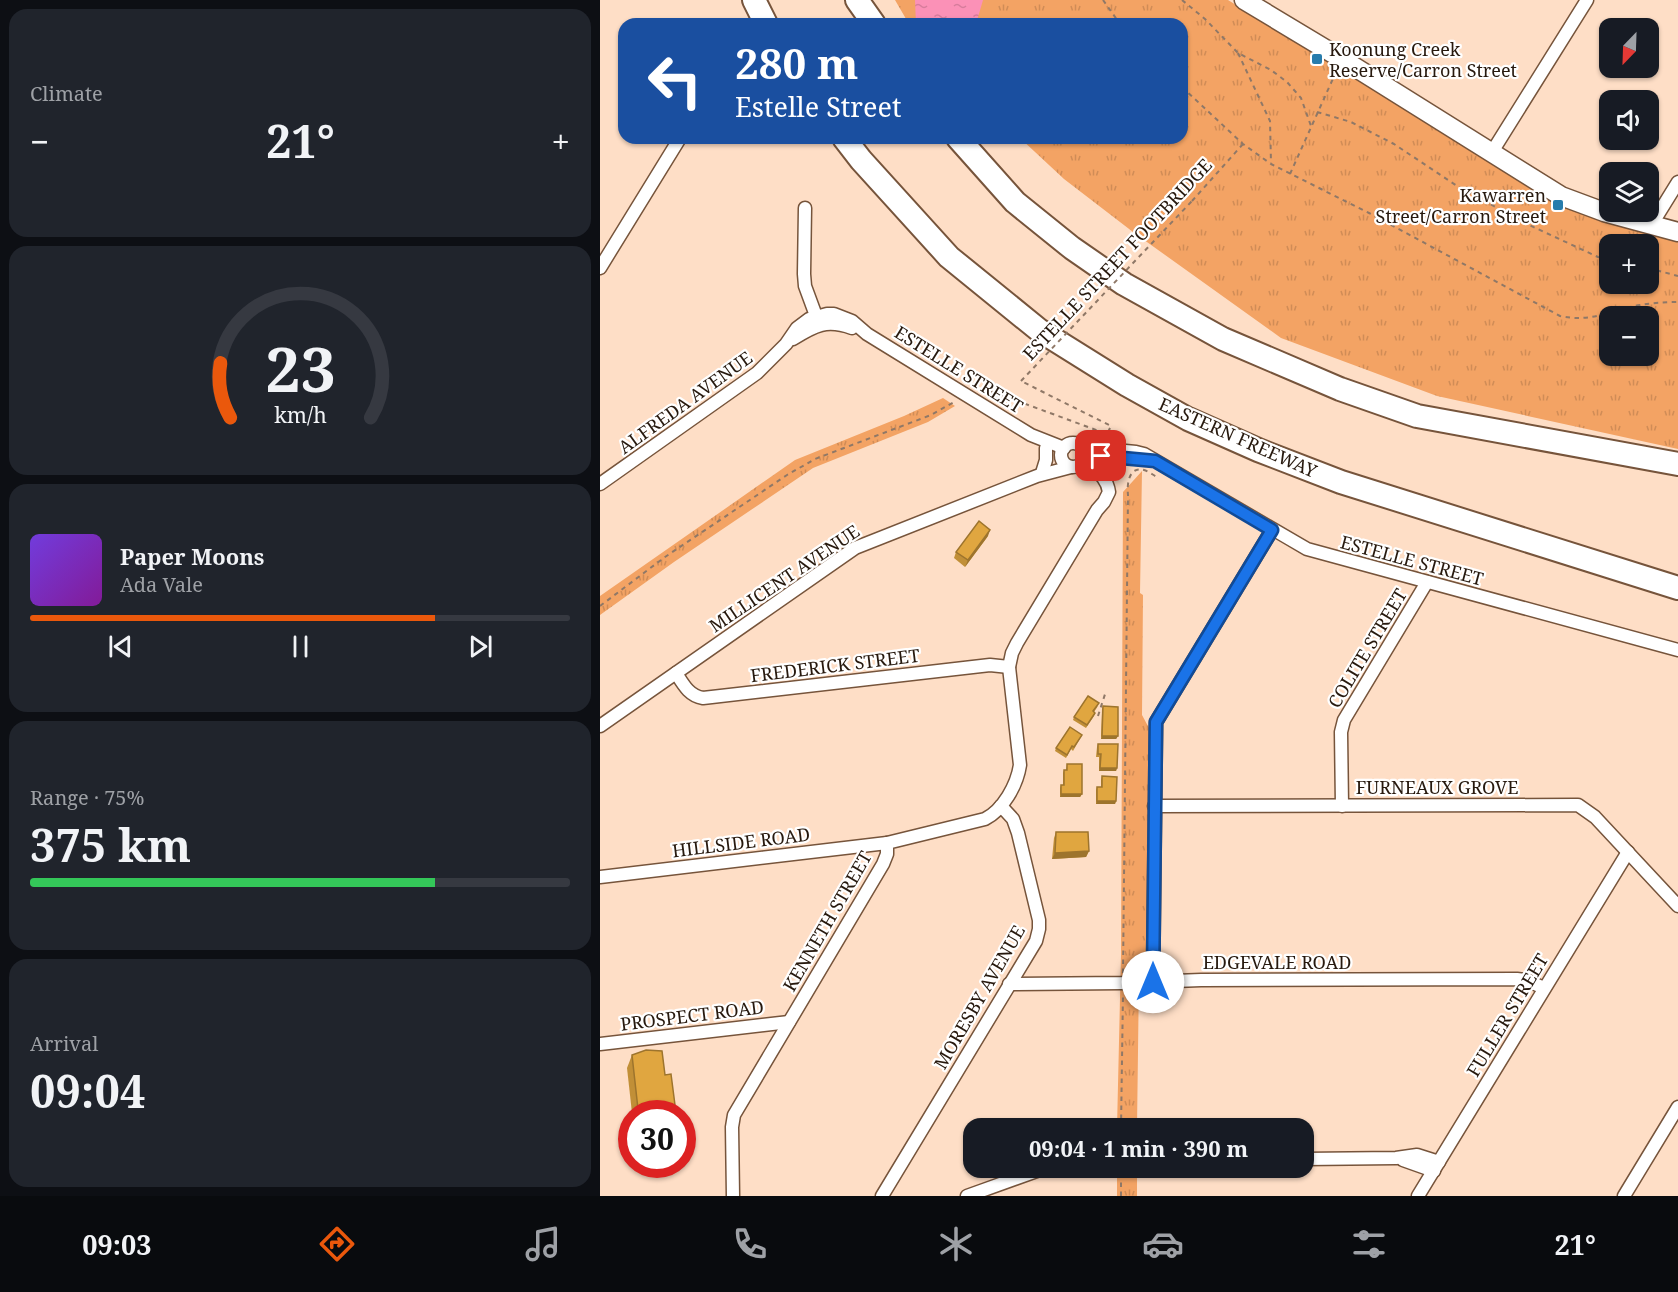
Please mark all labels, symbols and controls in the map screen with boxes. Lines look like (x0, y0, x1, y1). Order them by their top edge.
north arrow (1599, 18, 1659, 78)
map controls (1599, 18, 1659, 366)
text: 280 m (735, 34, 859, 91)
place label: Koonung Creek Reserve/Carron Street (1329, 37, 1517, 82)
icon: left (636, 42, 714, 120)
marker: Koonung Creek Reserve/Carron Street (1310, 52, 1324, 66)
text: Climate (30, 80, 103, 107)
text: Estelle Street (735, 88, 901, 125)
button: sound (1599, 90, 1659, 150)
text: 21° (266, 110, 335, 171)
text: − (30, 119, 49, 164)
text: + (552, 119, 570, 164)
street label: ESTELLE STREET FOOTBRIDGE (1017, 153, 1217, 365)
button: layers (1599, 162, 1659, 222)
place label: Kawarren Street/Carron Street (1376, 183, 1546, 228)
marker: Kawarren Street/Carron Street (1551, 198, 1565, 212)
button: + (1599, 234, 1659, 294)
button: − (1599, 306, 1659, 366)
street label: ESTELLE STREET (890, 320, 1028, 418)
text: 23 (265, 325, 335, 410)
street label: ALFREDA AVENUE (613, 345, 757, 459)
street label: EASTERN FREEWAY (1155, 391, 1321, 483)
text: km/h (274, 400, 327, 429)
pin (1075, 430, 1126, 481)
icon: arrive (1084, 439, 1117, 472)
street label: MILLICENT AVENUE (704, 519, 864, 637)
street label: ESTELLE STREET (1338, 529, 1486, 591)
text: Paper Moons (120, 541, 264, 571)
text: Ada Vale (120, 571, 203, 598)
street label: COLITE STREET (1322, 584, 1412, 712)
icon: previous (104, 630, 137, 663)
icon: pause (284, 630, 317, 663)
icon: next (464, 630, 497, 663)
street label: FREDERICK STREET (749, 643, 921, 687)
street label: FURNEAUX GROVE (1356, 775, 1518, 799)
text: Range · 75% (30, 784, 144, 811)
text: 375 km (30, 814, 191, 875)
street label: HILLSIDE ROAD (671, 822, 811, 862)
street label: KENNETH STREET (777, 846, 877, 996)
street label: MORESBY AVENUE (928, 921, 1030, 1073)
street label: FULLER STREET (1461, 949, 1553, 1081)
position arrow (1121, 950, 1185, 1014)
street label: EDGEVALE ROAD (1203, 950, 1351, 974)
street label: PROSPECT ROAD (619, 994, 765, 1036)
text: Arrival (30, 1030, 98, 1057)
text: 09:04 (30, 1060, 145, 1121)
speed limit sign: 30 (618, 1100, 696, 1178)
text: 09:04 · 1 min · 390 m (1029, 1133, 1248, 1163)
icon: directions (316, 1223, 358, 1265)
icon: music (522, 1223, 564, 1265)
icon: phone (729, 1223, 771, 1265)
icon: climate (935, 1223, 977, 1265)
icon: car (1142, 1223, 1184, 1265)
icon: filters (1348, 1223, 1390, 1265)
text: 09:03 (82, 1226, 151, 1263)
text: 21° (1554, 1226, 1596, 1263)

